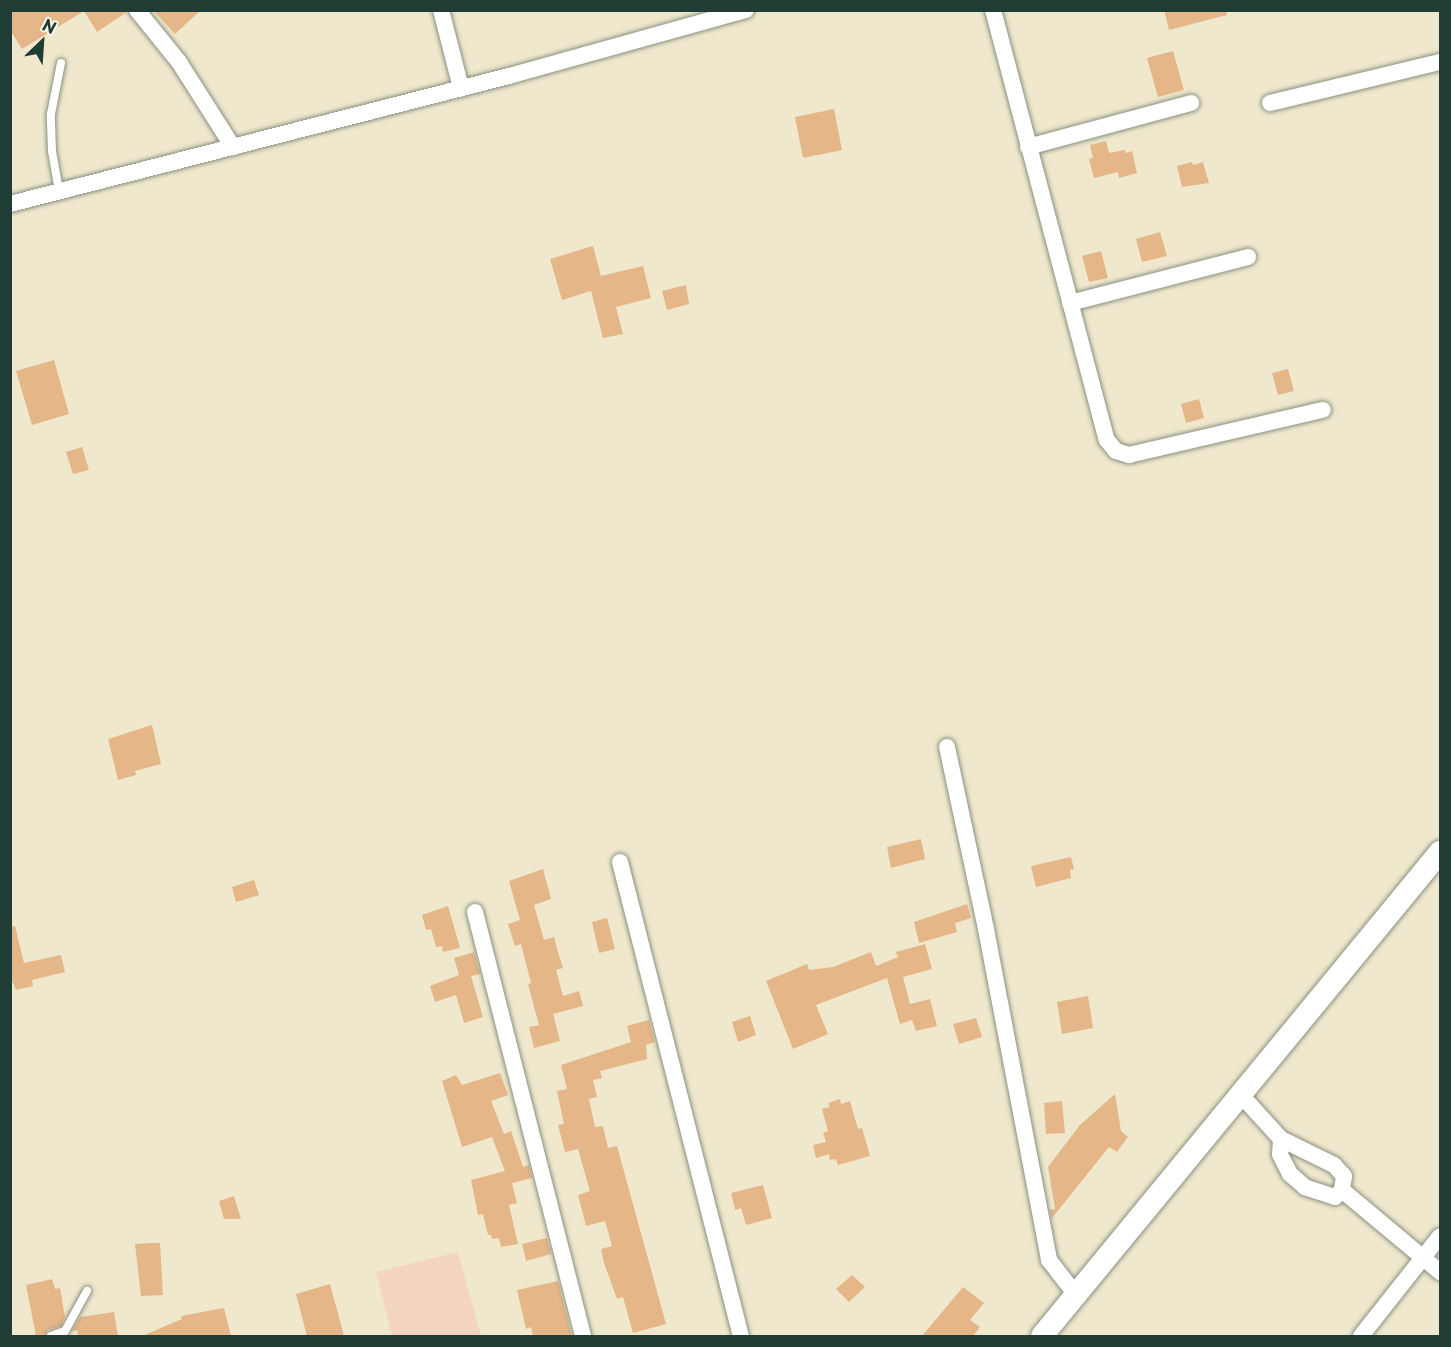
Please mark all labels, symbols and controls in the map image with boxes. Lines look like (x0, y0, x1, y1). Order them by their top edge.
north arrow (12, 12, 72, 72)
text: N (39, 12, 60, 39)

